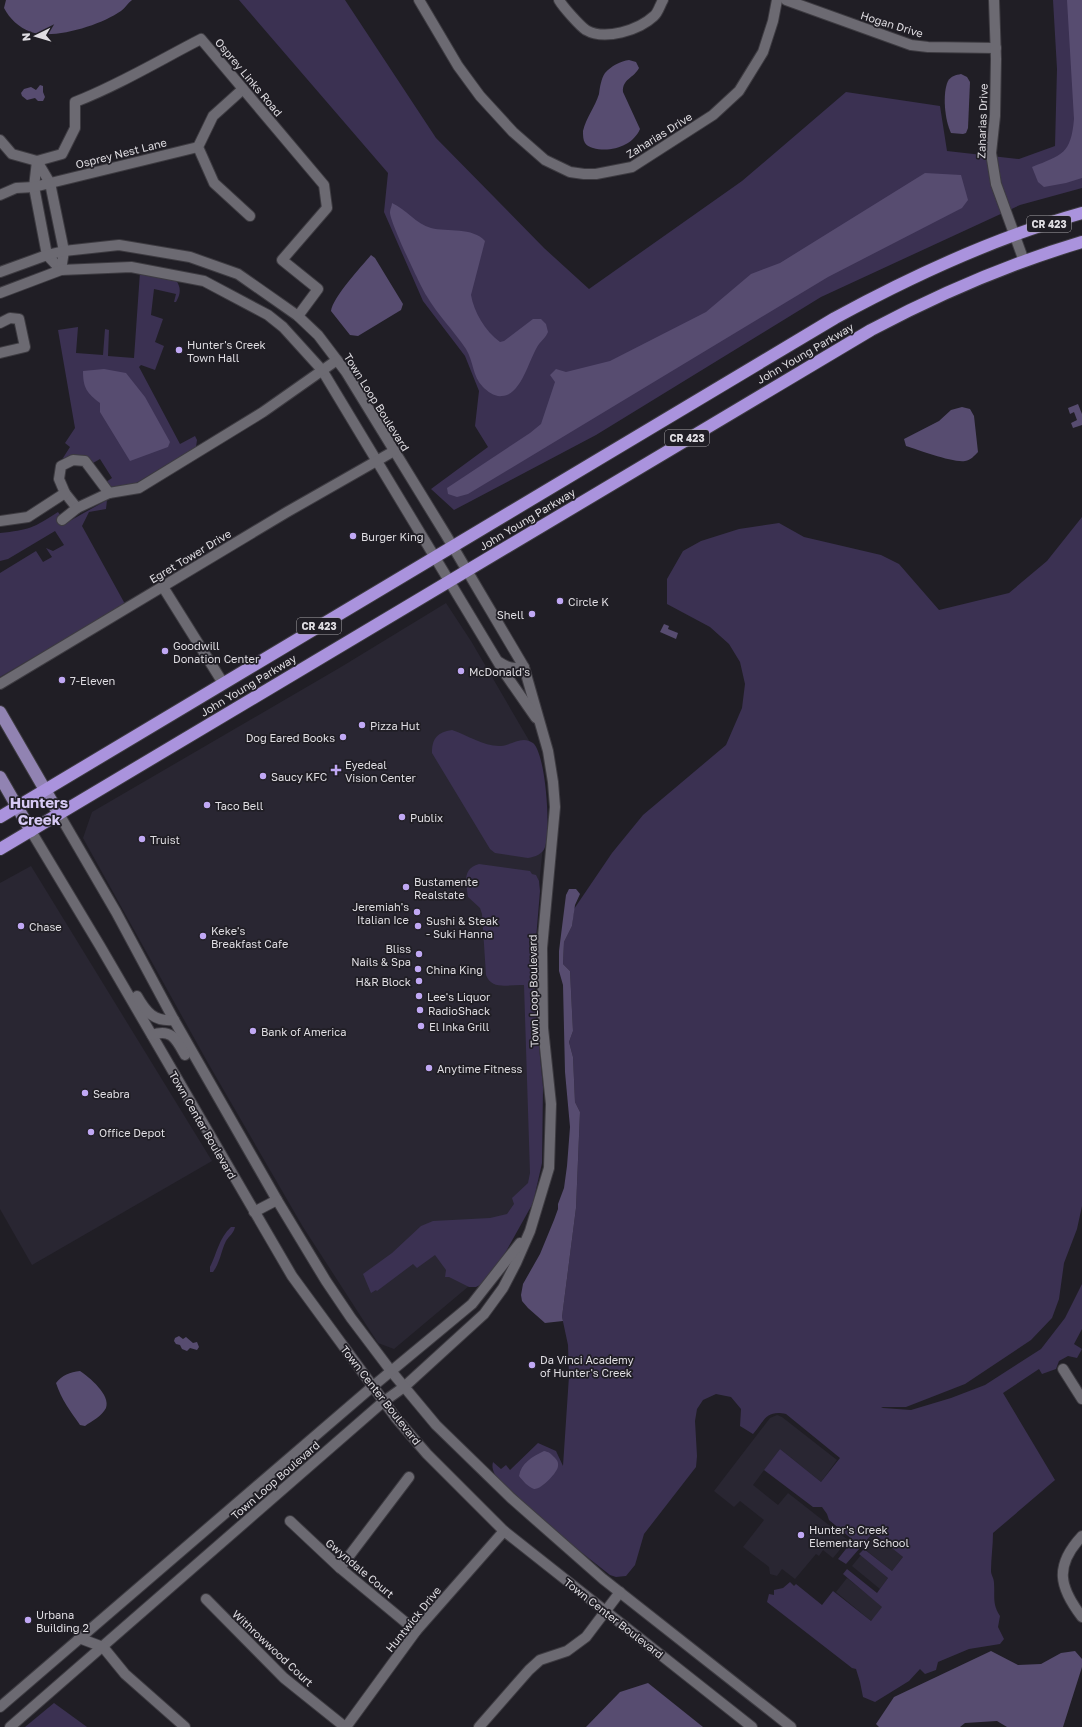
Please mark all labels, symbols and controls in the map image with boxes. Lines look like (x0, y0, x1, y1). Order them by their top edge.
street label: Hogan Drive (859, 8, 925, 40)
north arrow (16, 16, 56, 56)
text: N (19, 32, 32, 42)
street label: Osprey Links Road (213, 35, 285, 119)
street label: Zaharias Drive (974, 83, 990, 159)
street label: Zaharias Drive (624, 110, 694, 160)
street label: Osprey Nest Lane (74, 135, 168, 171)
road number: CR 423 (1027, 216, 1071, 232)
street label: John Young Parkway (754, 320, 856, 386)
place label: Hunter's Creek Town Hall (187, 338, 266, 364)
marker: Hunter's Creek Town Hall (174, 345, 184, 355)
street label: Town Loop Boulevard (342, 351, 412, 453)
road number: CR 423 (665, 430, 709, 446)
street label: John Young Parkway (477, 485, 577, 553)
street label: Egret Tower Drive (147, 527, 233, 585)
place label: Burger King (361, 530, 423, 543)
marker: Burger King (348, 531, 358, 541)
place label: Circle K (568, 595, 609, 608)
marker: Circle K (555, 596, 565, 606)
place label: Shell (497, 608, 524, 621)
marker: Shell (527, 609, 537, 619)
road number: CR 423 (297, 618, 341, 634)
place label: Goodwill Donation Center (173, 639, 260, 665)
marker: Goodwill Donation Center (160, 646, 170, 656)
street label: John Young Parkway (198, 651, 298, 719)
place label: McDonald's (469, 665, 530, 678)
marker: McDonald's (456, 666, 466, 676)
place label: 7-Eleven (70, 674, 115, 687)
marker: 7-Eleven (57, 675, 67, 685)
place label: Pizza Hut (370, 719, 420, 732)
marker: Pizza Hut (357, 720, 367, 730)
place label: Dog Eared Books (246, 731, 335, 744)
marker: Dog Eared Books (338, 732, 348, 742)
place label: Eyedeal Vision Center (345, 758, 417, 784)
marker: Eyedeal Vision Center (330, 764, 342, 776)
place label: Saucy KFC (271, 770, 327, 783)
marker: Saucy KFC (258, 771, 268, 781)
district label: Hunters Creek (10, 793, 68, 828)
place label: Taco Bell (215, 799, 264, 812)
marker: Taco Bell (202, 800, 212, 810)
place label: Publix (410, 811, 443, 824)
marker: Publix (397, 812, 407, 822)
place label: Truist (150, 833, 180, 846)
marker: Truist (137, 834, 147, 844)
place label: Bustamente Realstate (414, 875, 478, 901)
marker: Bustamente Realstate (401, 882, 411, 892)
place label: Jeremiah's Italian Ice (352, 900, 409, 926)
marker: Jeremiah's Italian Ice (412, 907, 422, 917)
place label: Sushi & Steak - Suki Hanna (426, 914, 498, 940)
place label: Chase (29, 920, 62, 933)
marker: Chase (16, 921, 26, 931)
marker: Sushi & Steak - Suki Hanna (413, 921, 423, 931)
place label: Keke's Breakfast Cafe (211, 924, 288, 950)
marker: Keke's Breakfast Cafe (198, 931, 208, 941)
street label: Town Loop Boulevard (526, 934, 540, 1048)
place label: Bliss Nails & Spa (351, 942, 411, 968)
marker: Bliss Nails & Spa (414, 949, 424, 959)
place label: China King (426, 963, 483, 976)
marker: China King (413, 964, 423, 974)
place label: H&R Block (355, 975, 411, 988)
marker: H&R Block (414, 976, 424, 986)
place label: Lee's Liquor (427, 990, 491, 1003)
marker: Lee's Liquor (414, 991, 424, 1001)
place label: RadioShack (428, 1004, 490, 1017)
marker: RadioShack (415, 1005, 425, 1015)
place label: El Inka Grill (429, 1020, 490, 1033)
marker: El Inka Grill (416, 1021, 426, 1031)
place label: Bank of America (261, 1025, 347, 1038)
marker: Bank of America (248, 1026, 258, 1036)
place label: Anytime Fitness (437, 1062, 522, 1075)
marker: Anytime Fitness (424, 1063, 434, 1073)
street label: Town Center Boulevard (167, 1069, 239, 1181)
place label: Seabra (93, 1087, 130, 1100)
marker: Seabra (80, 1088, 90, 1098)
place label: Office Depot (99, 1126, 165, 1139)
marker: Office Depot (86, 1127, 96, 1137)
street label: Town Center Boulevard (338, 1343, 424, 1447)
place label: Da Vinci Academy of Hunter's Creek (540, 1353, 634, 1379)
marker: Da Vinci Academy of Hunter's Creek (527, 1360, 537, 1370)
street label: Town Loop Boulevard (228, 1438, 322, 1522)
place label: Hunter's Creek Elementary School (809, 1523, 909, 1549)
marker: Hunter's Creek Elementary School (796, 1530, 806, 1540)
street label: Gwyndale Court (323, 1536, 397, 1600)
street label: Town Center Boulevard (562, 1575, 666, 1661)
street label: Huntwick Drive (383, 1584, 443, 1654)
street label: Withrowwood Court (230, 1607, 316, 1689)
place label: Urbana Building 2 (36, 1608, 89, 1634)
marker: Urbana Building 2 (23, 1615, 33, 1625)

